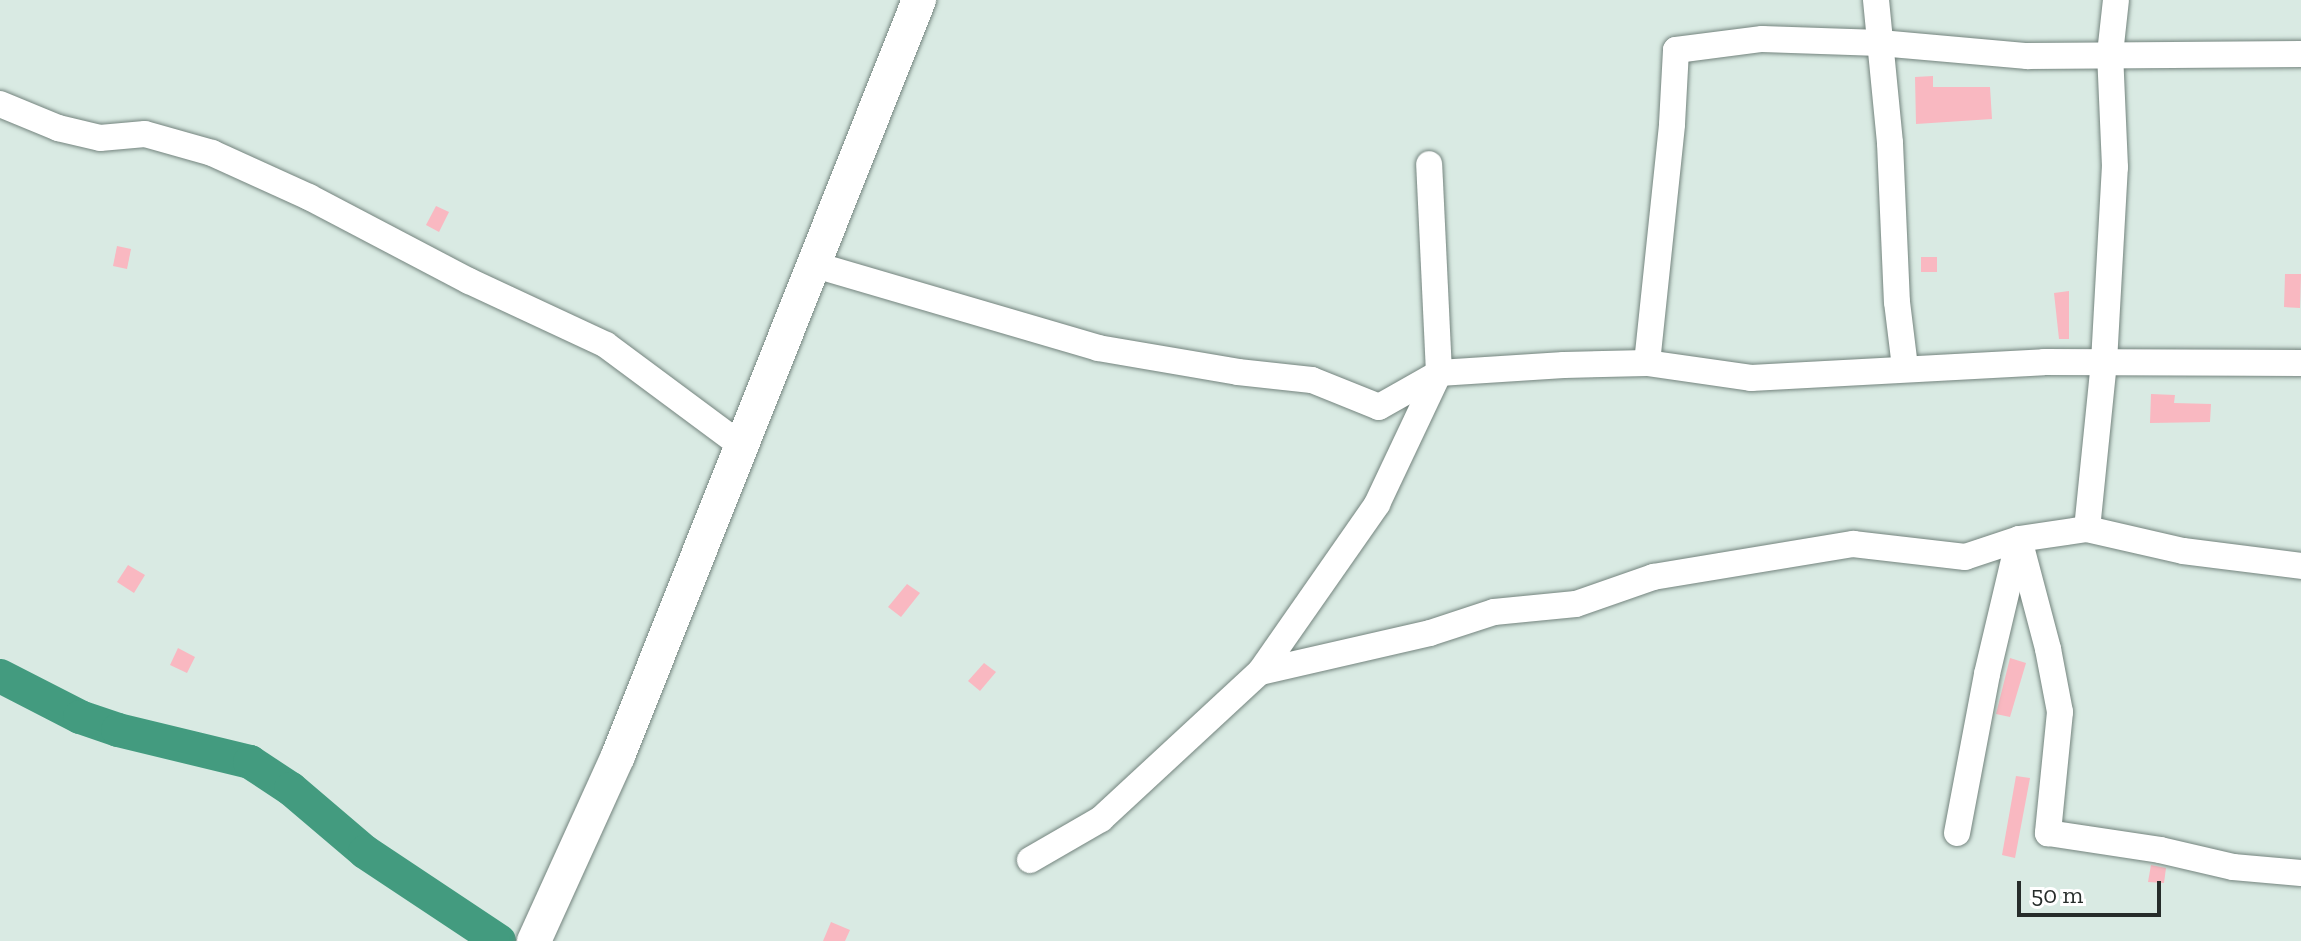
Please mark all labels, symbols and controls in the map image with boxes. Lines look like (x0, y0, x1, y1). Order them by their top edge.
scale bar (2021, 865, 2165, 915)
text: 50 m (2031, 880, 2083, 909)

